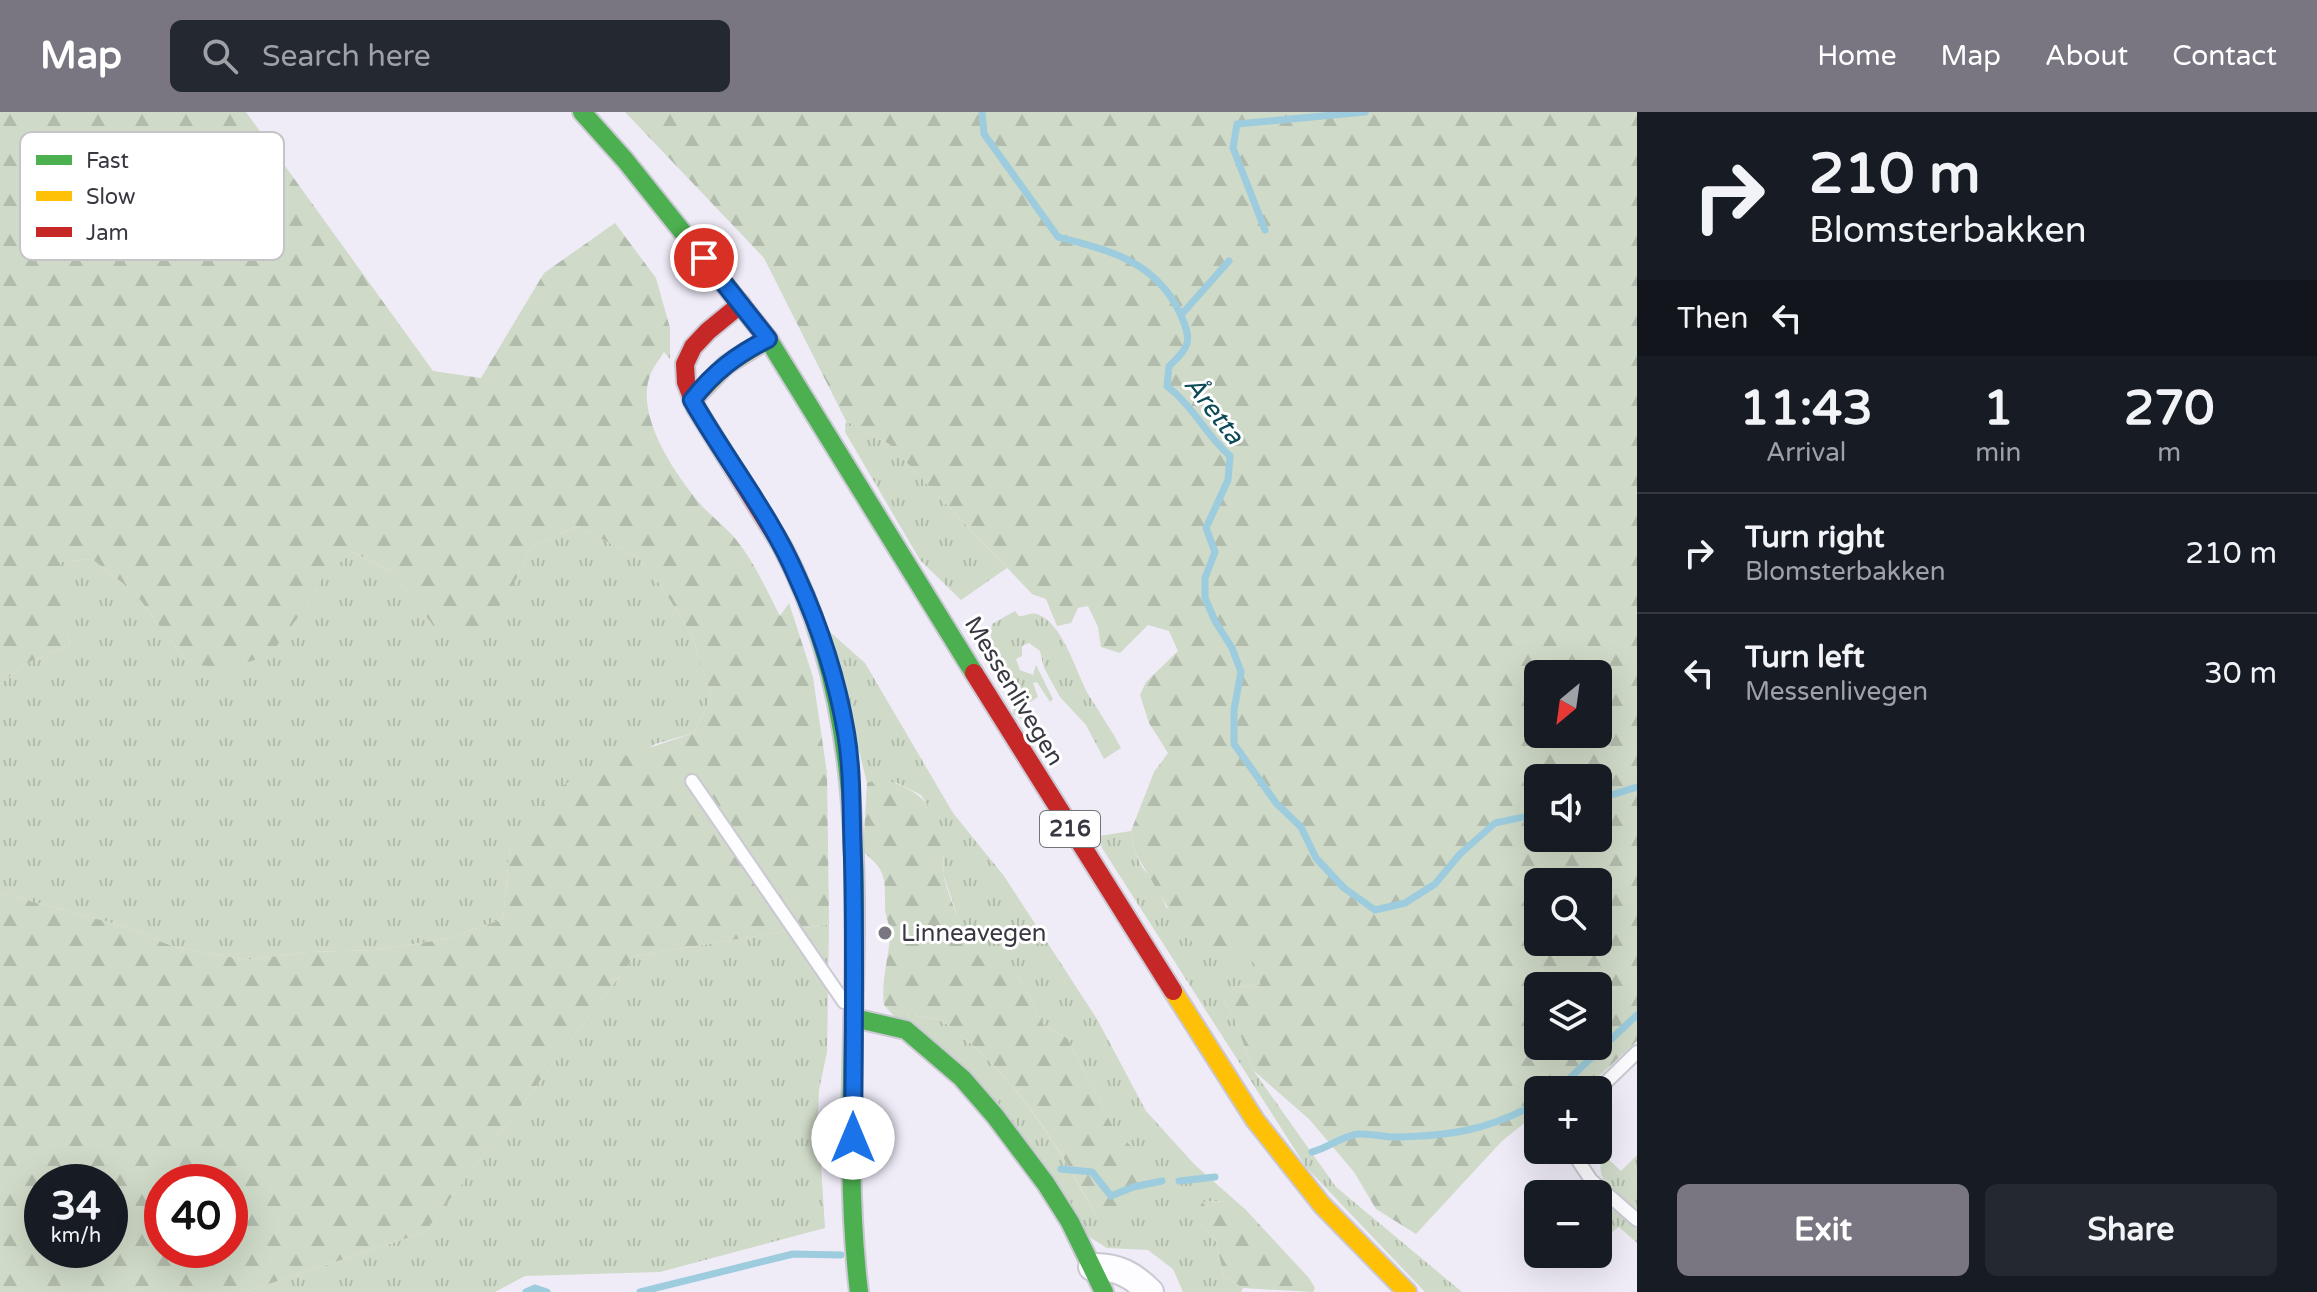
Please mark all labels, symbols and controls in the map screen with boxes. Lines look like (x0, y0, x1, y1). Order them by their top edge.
search box (170, 20, 730, 92)
text: Map (40, 33, 122, 79)
icon: search (198, 34, 242, 78)
text: Search here (262, 38, 431, 75)
text: Home (1817, 39, 1897, 73)
text: Map (1941, 39, 2001, 73)
text: About (2045, 39, 2128, 73)
text: Contact (2172, 39, 2277, 73)
legend (20, 132, 284, 260)
text: 210 m (1809, 141, 1980, 208)
icon: right (1677, 144, 1781, 248)
text: Fast (86, 148, 129, 174)
text: Slow (86, 184, 136, 210)
text: Blomsterbakken (1809, 209, 2087, 252)
text: Jam (86, 220, 129, 246)
pin (670, 224, 738, 292)
icon: arrive (682, 236, 726, 280)
icon: left (1765, 296, 1809, 340)
text: Then (1677, 300, 1749, 337)
water label: Åretta (1178, 370, 1251, 451)
text: 11:43 (1740, 380, 1873, 438)
text: 1 (1983, 380, 2013, 438)
text: 270 (2124, 380, 2214, 438)
text: Arrival (1766, 437, 1846, 468)
text: min (1975, 437, 2021, 468)
text: m (2157, 437, 2181, 468)
text: Turn right (1745, 519, 1885, 556)
icon: right (1677, 531, 1721, 575)
text: 210 m (2185, 535, 2277, 572)
text: Blomsterbakken (1745, 556, 1945, 587)
street label: Messenlivegen (958, 611, 1070, 771)
text: Turn left (1745, 639, 1864, 676)
icon: left (1677, 651, 1721, 695)
text: 30 m (2204, 655, 2277, 692)
north arrow (1524, 660, 1612, 748)
map controls (1524, 660, 1612, 1268)
text: Messenlivegen (1745, 676, 1928, 707)
button: sound (1524, 764, 1612, 852)
road number: 216 (1040, 811, 1100, 847)
button: search (1524, 868, 1612, 956)
place label: Linneavegen (901, 919, 1046, 948)
marker: Linneavegen (876, 924, 894, 942)
button: layers (1524, 972, 1612, 1060)
button: + (1524, 1076, 1612, 1164)
position arrow (811, 1096, 895, 1180)
speed limit sign: 40 (144, 1164, 248, 1268)
button: − (1524, 1180, 1612, 1268)
text: 34 (51, 1182, 101, 1230)
button: Exit (1677, 1184, 1969, 1276)
button: Share (1985, 1184, 2277, 1276)
text: km/h (51, 1224, 101, 1248)

